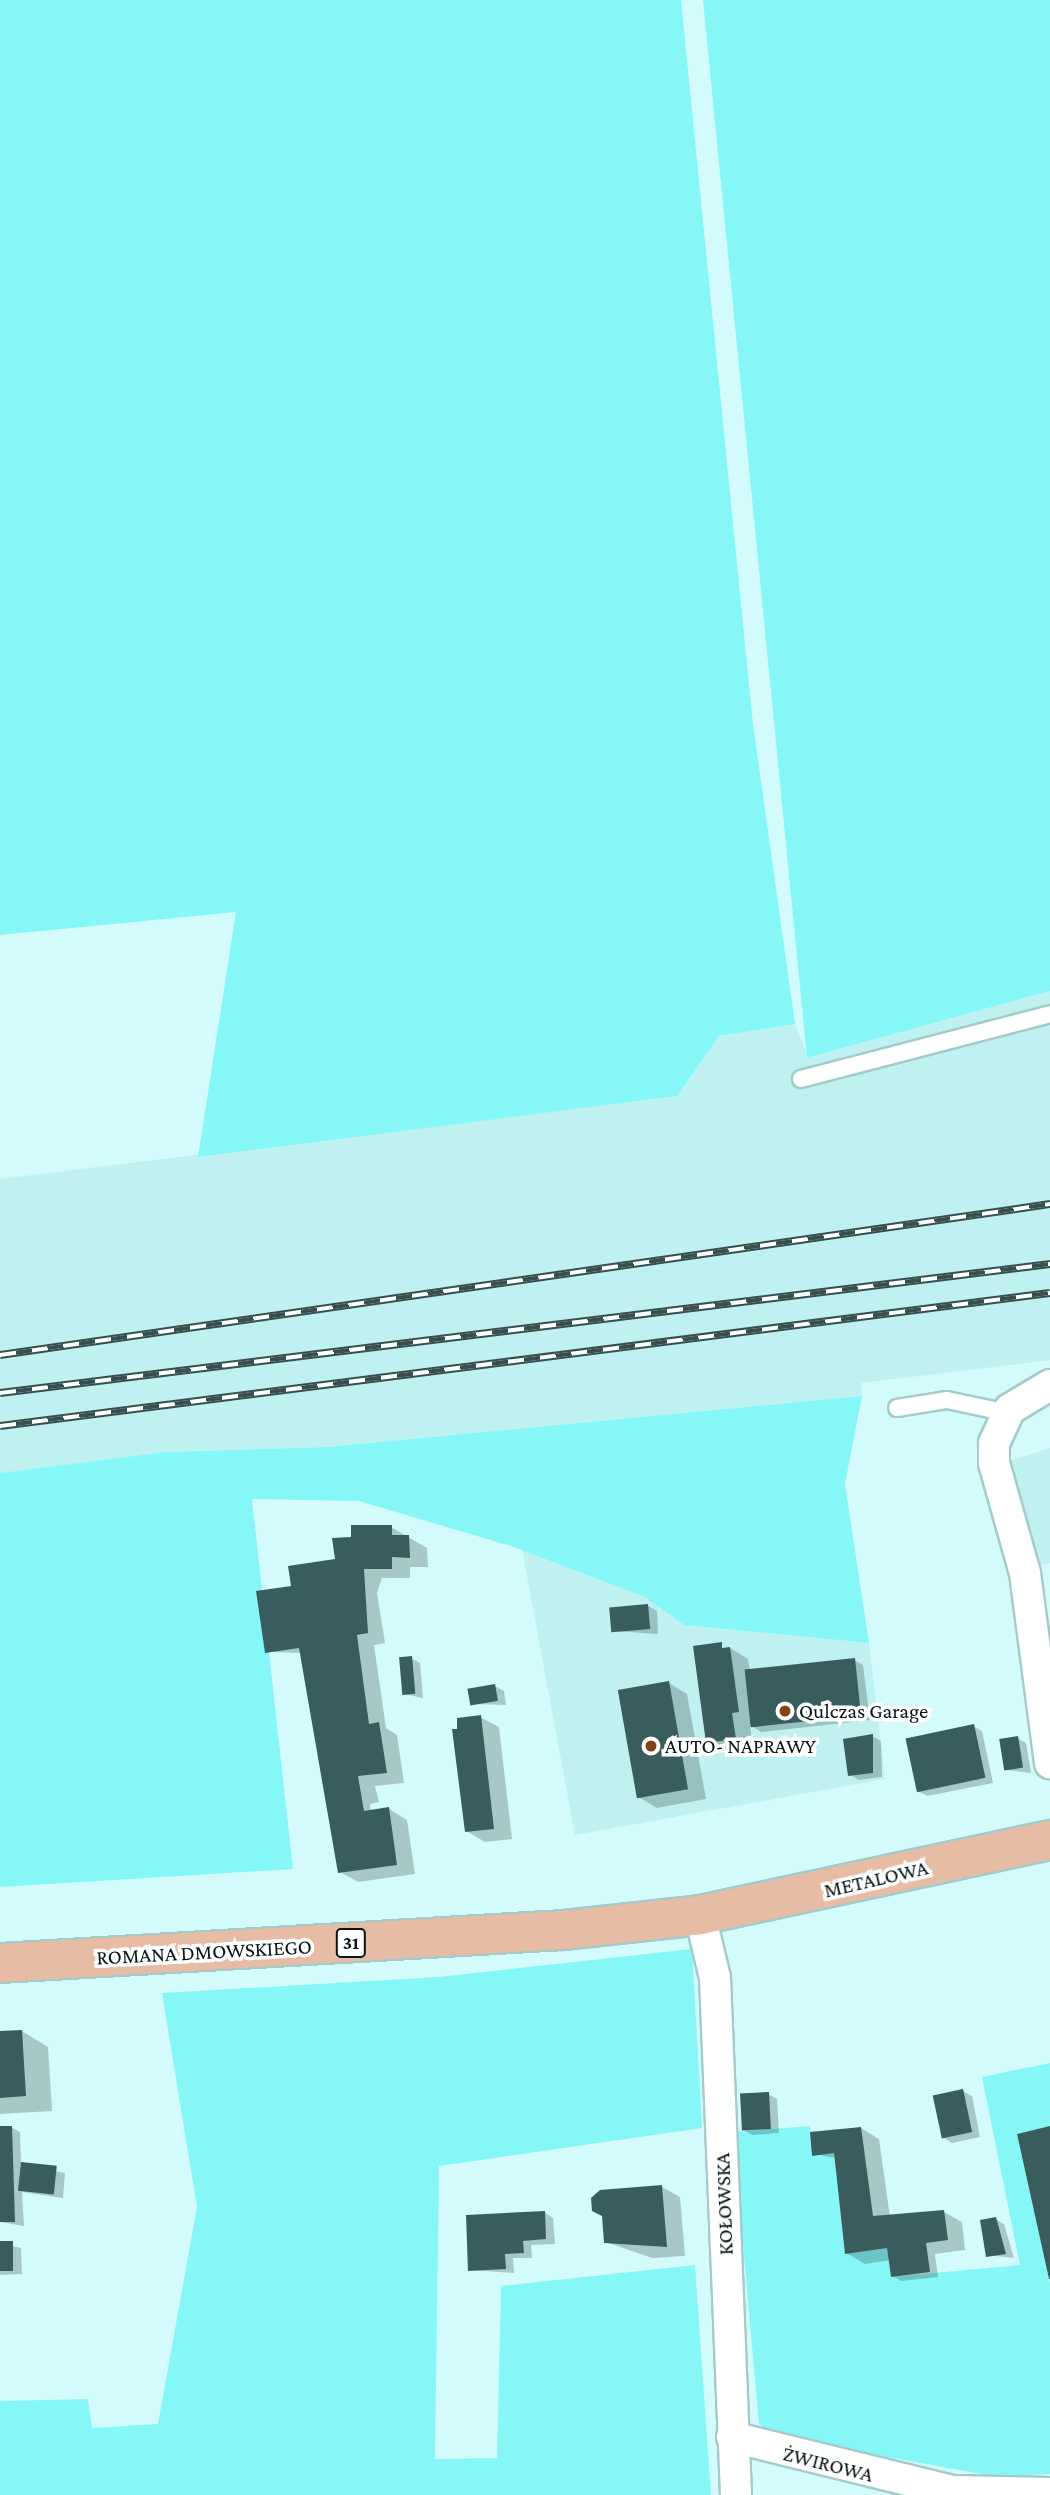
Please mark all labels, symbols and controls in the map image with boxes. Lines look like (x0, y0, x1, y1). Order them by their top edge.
place label: Qulczas Garage (799, 1698, 928, 1724)
marker: Qulczas Garage (777, 1703, 793, 1719)
place label: AUTO- NAPRAWY (665, 1733, 816, 1759)
marker: AUTO- NAPRAWY (643, 1738, 659, 1754)
street label: METALOWA (822, 1855, 930, 1903)
road number: 31 (335, 1927, 367, 1958)
street label: ROMANA DMOWSKIEGO (96, 1934, 312, 1970)
street label: KOŁOWSKA (710, 2152, 738, 2256)
street label: ŻWIROWA (780, 2441, 876, 2487)

